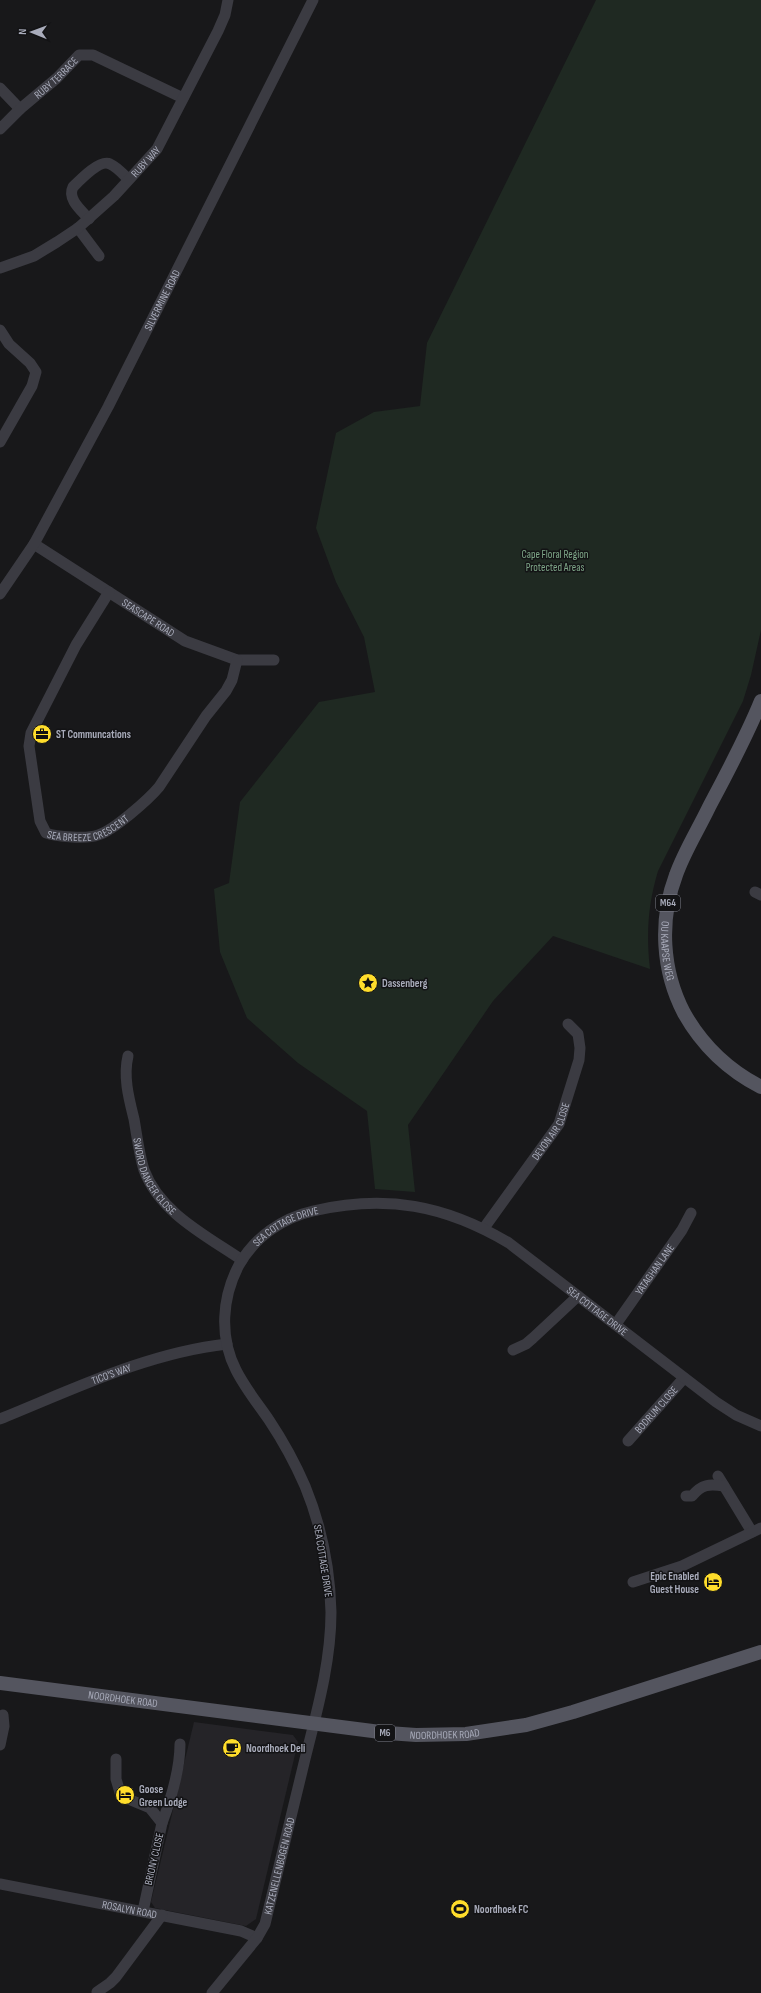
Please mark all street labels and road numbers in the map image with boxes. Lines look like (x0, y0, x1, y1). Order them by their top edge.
street label: RUBY TERRACE (31, 54, 80, 101)
street label: RUBY WAY (128, 143, 163, 180)
street label: SILVERMINE ROAD (141, 267, 183, 333)
street label: SEASCAPE ROAD (120, 596, 177, 639)
street label: SEA BREEZE CRESCENT (46, 811, 131, 844)
road number: M64 (656, 895, 680, 911)
street label: OU KAAPSE WEG (659, 921, 677, 982)
street label: DEVON AIR CLOSE (529, 1101, 572, 1163)
street label: SWORD DANCER CLOSE (131, 1137, 179, 1217)
street label: SEA COTTAGE DRIVE (250, 1203, 320, 1249)
street label: YATAGHAN LANE (632, 1241, 677, 1297)
street label: SEA COTTAGE DRIVE (564, 1283, 630, 1338)
street label: TICO'S WAY (89, 1360, 133, 1387)
street label: BODRUM CLOSE (632, 1383, 680, 1436)
street label: SEA COTTAGE DRIVE (311, 1524, 335, 1598)
street label: NOORDHOEK ROAD (87, 1688, 158, 1710)
road number: M6 (375, 1725, 395, 1741)
street label: NOORDHOEK ROAD (409, 1726, 480, 1742)
street label: KATZENELLENBOGEN ROAD (261, 1816, 297, 1916)
street label: BRIONY CLOSE (142, 1832, 166, 1886)
street label: ROSALYN ROAD (101, 1898, 158, 1921)

